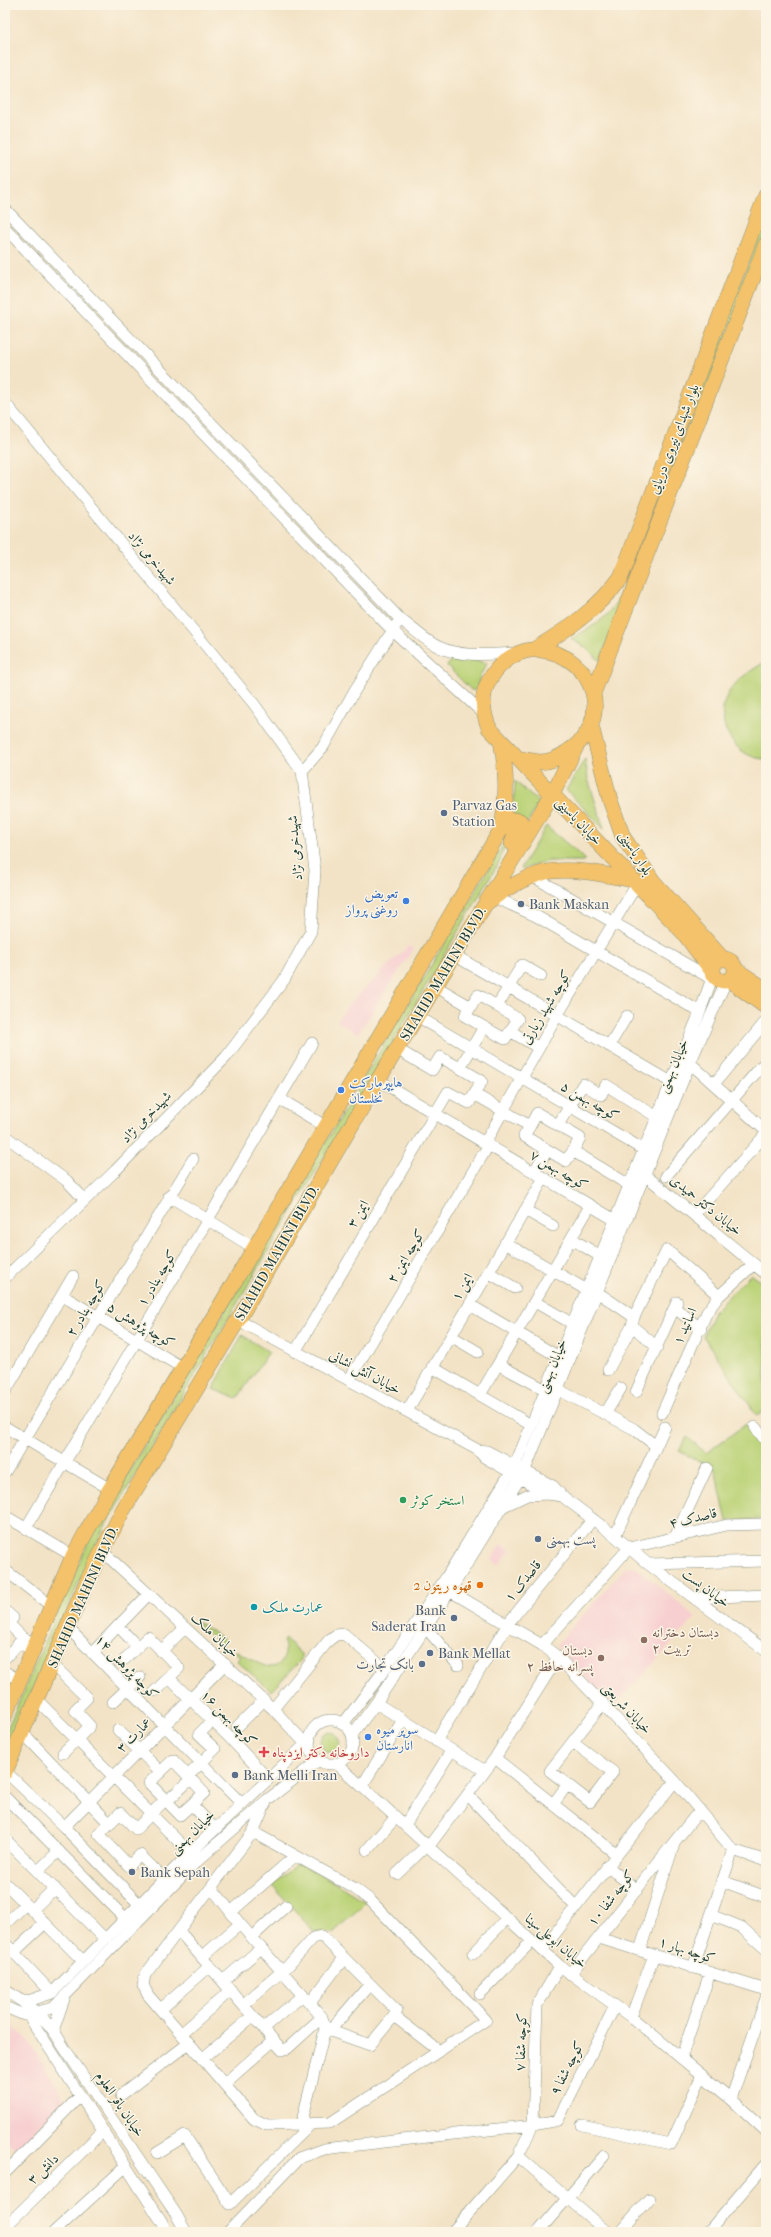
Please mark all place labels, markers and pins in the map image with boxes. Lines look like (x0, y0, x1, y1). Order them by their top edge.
place label: Parvaz Gas Station (452, 797, 517, 830)
marker: Parvaz Gas Station (439, 808, 449, 818)
place label: تعویض روغنی پرواز (344, 885, 398, 919)
marker: تعویض روغنی پرواز (401, 896, 411, 906)
place label: Bank Maskan (529, 896, 609, 913)
marker: Bank Maskan (516, 899, 526, 909)
place label: هایپرمارکت نخلستان (349, 1074, 403, 1107)
marker: هایپرمارکت نخلستان (336, 1085, 346, 1095)
place label: استخر کوثر (409, 1492, 464, 1509)
marker: استخر کوثر (398, 1495, 408, 1505)
place label: پست بهمنی (546, 1531, 596, 1549)
marker: پست بهمنی (533, 1534, 543, 1544)
place label: قهوه ریتون 2 (413, 1577, 472, 1594)
marker: قهوه ریتون 2 (475, 1580, 485, 1590)
place label: عمارت ملک (262, 1599, 323, 1616)
marker: عمارت ملک (249, 1602, 259, 1612)
place label: Bank Saderat Iran (371, 1602, 447, 1635)
marker: Bank Saderat Iran (449, 1613, 459, 1623)
place label: دبستان دخترانه تربیت ۲ (652, 1624, 719, 1657)
marker: دبستان دخترانه تربیت ۲ (639, 1635, 649, 1645)
place label: دبستان پسرانه حافظ ۲ (527, 1642, 594, 1677)
place label: Bank Mellat (438, 1645, 511, 1662)
marker: Bank Mellat (425, 1648, 435, 1658)
marker: دبستان پسرانه حافظ ۲ (596, 1653, 606, 1663)
place label: بانک تجارت (356, 1656, 414, 1673)
marker: بانک تجارت (417, 1659, 427, 1669)
place label: سوپر میوه انارستان (376, 1721, 419, 1754)
marker: سوپر میوه انارستان (363, 1732, 373, 1742)
place label: داروخانه دکتر ایزدپناه (272, 1744, 369, 1763)
marker: داروخانه دکتر ایزدپناه (259, 1747, 269, 1757)
place label: Bank Melli Iran (243, 1767, 337, 1784)
marker: Bank Melli Iran (230, 1770, 240, 1780)
place label: Bank Sepah (140, 1864, 210, 1881)
marker: Bank Sepah (127, 1867, 137, 1877)

